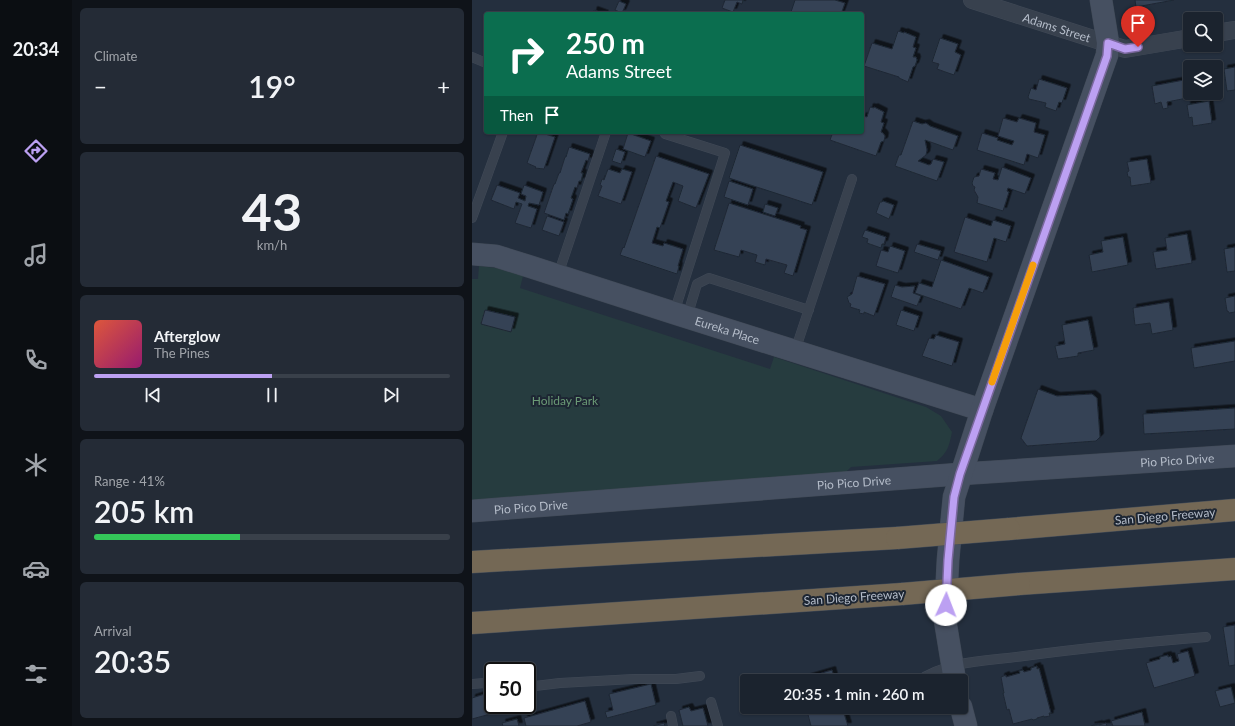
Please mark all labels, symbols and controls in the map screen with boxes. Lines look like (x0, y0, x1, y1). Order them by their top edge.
pin (1121, 6, 1155, 47)
street label: Adams Street (1021, 9, 1093, 45)
icon: arrive (1127, 12, 1149, 34)
map controls (1183, 12, 1223, 100)
button: search (1183, 12, 1223, 52)
text: 250 m (566, 26, 645, 60)
icon: right (500, 28, 552, 80)
text: 20:34 (13, 38, 59, 60)
text: Climate (94, 48, 137, 64)
text: Adams Street (566, 60, 672, 82)
button: layers (1183, 60, 1223, 100)
text: 19° (248, 68, 296, 104)
text: − (94, 73, 107, 100)
text: + (437, 73, 450, 100)
icon: arrive (541, 104, 563, 126)
text: Then (500, 106, 533, 124)
icon: directions (22, 137, 50, 165)
text: 43 (242, 180, 302, 242)
text: km/h (257, 237, 287, 253)
icon: music (22, 241, 50, 269)
street label: Eureka Place (693, 313, 762, 347)
text: Afterglow (154, 327, 220, 345)
text: The Pines (154, 345, 210, 361)
icon: phone (22, 346, 50, 374)
icon: previous (142, 384, 164, 406)
icon: pause (261, 384, 283, 406)
icon: next (380, 384, 402, 406)
park label: Holiday Park (532, 393, 599, 408)
street label: Pio Pico Drive (1140, 450, 1215, 470)
icon: climate (22, 451, 50, 479)
street label: Pio Pico Drive (816, 472, 891, 492)
text: Range · 41% (94, 473, 165, 489)
text: 205 km (94, 493, 194, 529)
street label: Pio Pico Drive (493, 496, 568, 517)
street label: San Diego Freeway (1114, 504, 1217, 528)
icon: car (22, 555, 50, 583)
position arrow (925, 584, 967, 626)
street label: San Diego Freeway (803, 586, 906, 608)
text: Arrival (94, 623, 131, 639)
text: 20:35 (94, 643, 171, 679)
icon: filters (22, 660, 50, 688)
speed limit sign: 50 (484, 662, 536, 714)
text: 20:35 · 1 min · 260 m (784, 685, 924, 703)

